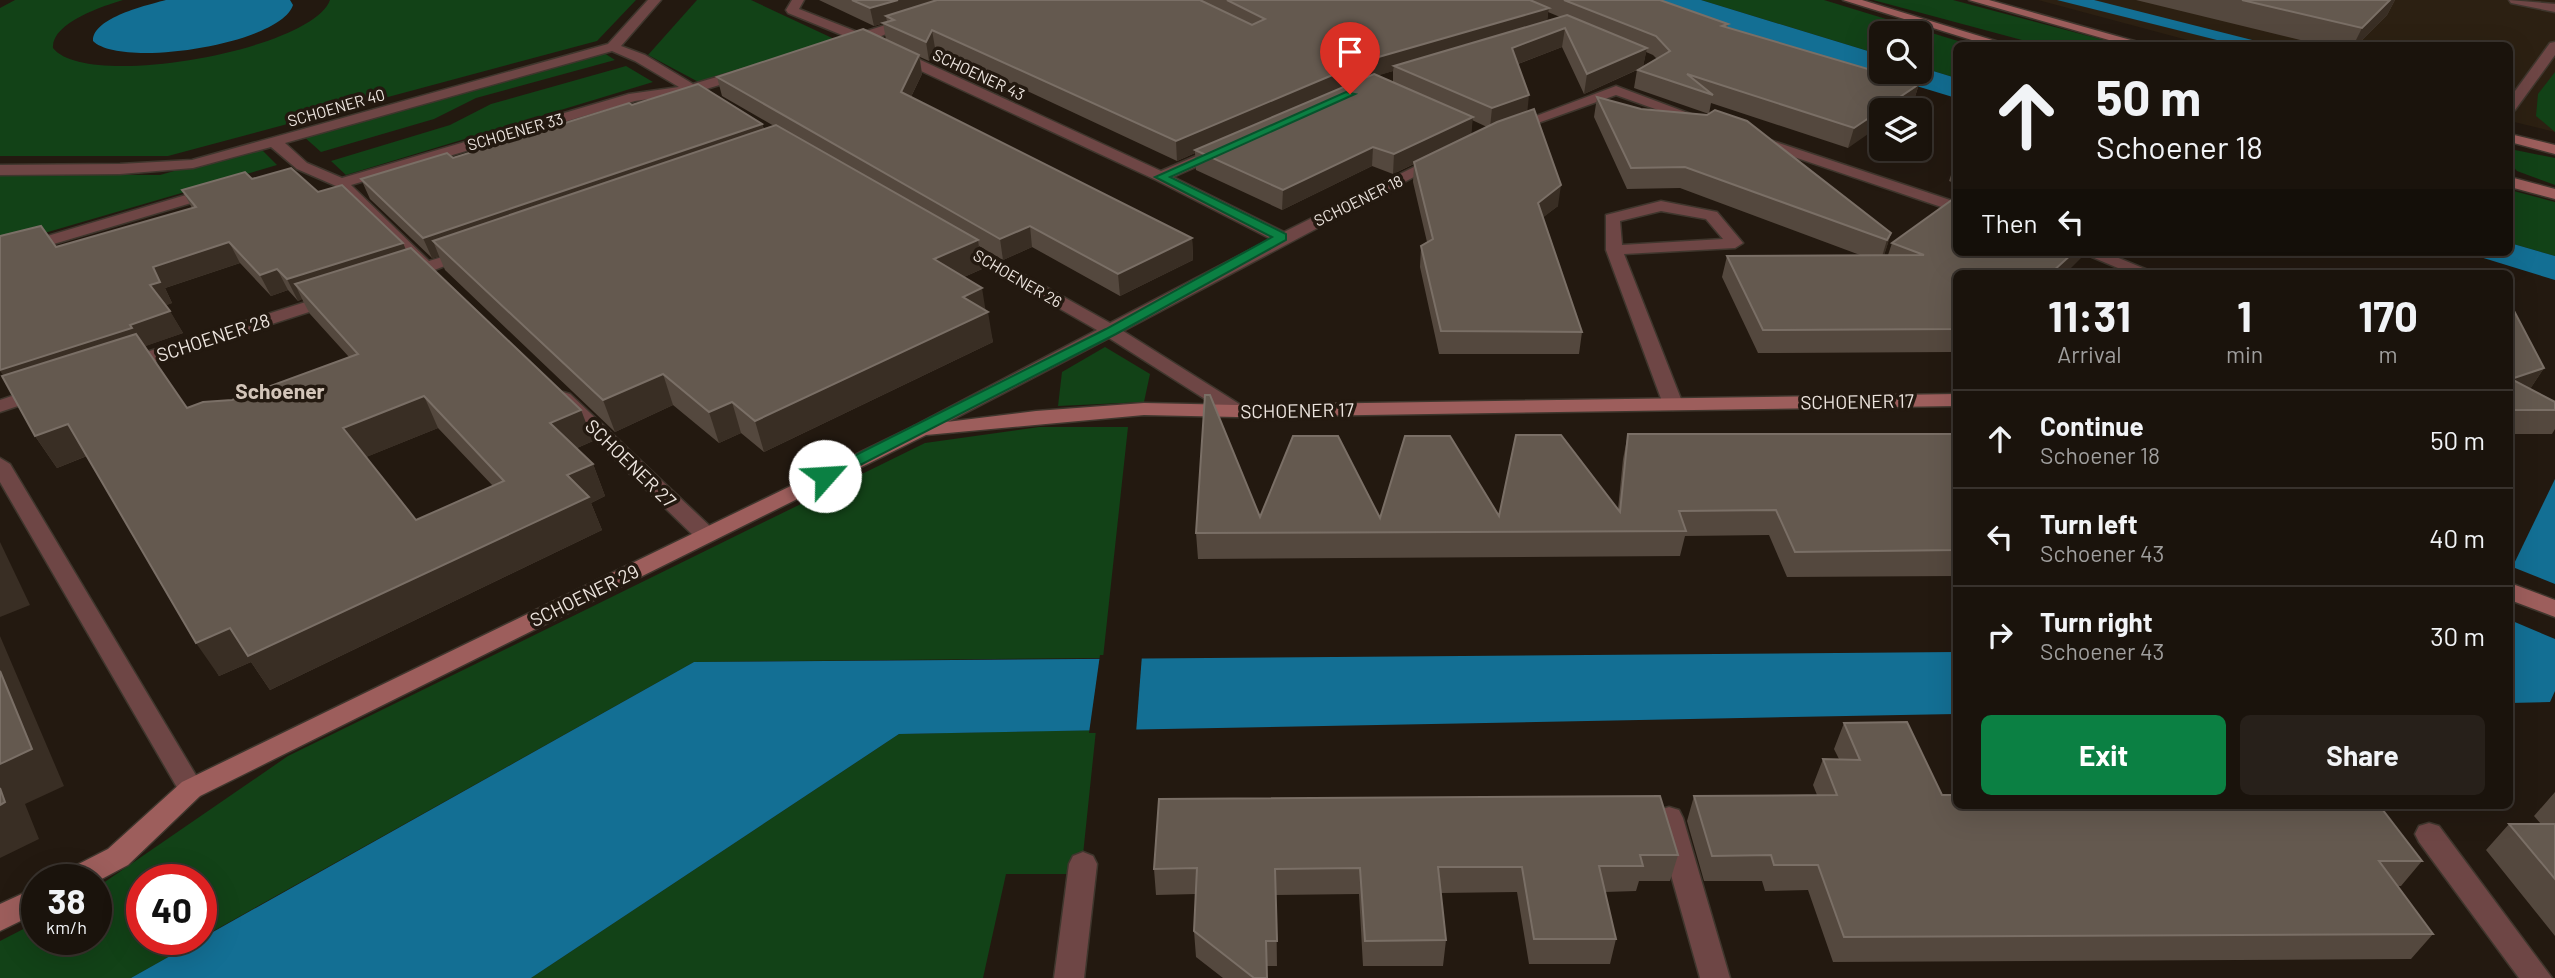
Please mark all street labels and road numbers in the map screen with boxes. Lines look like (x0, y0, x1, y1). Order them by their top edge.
street label: SCHOENER 43 (930, 44, 1028, 104)
street label: SCHOENER 40 (285, 84, 387, 130)
street label: SCHOENER 33 (465, 108, 565, 154)
street label: SCHOENER 18 (1311, 170, 1405, 230)
street label: SCHOENER 26 (970, 245, 1066, 311)
street label: SCHOENER 28 (153, 308, 273, 366)
street label: SCHOENER 17 (1800, 389, 1914, 413)
street label: SCHOENER 17 (1240, 398, 1354, 422)
street label: SCHOENER 27 (581, 414, 681, 512)
street label: SCHOENER 29 (526, 559, 642, 631)

